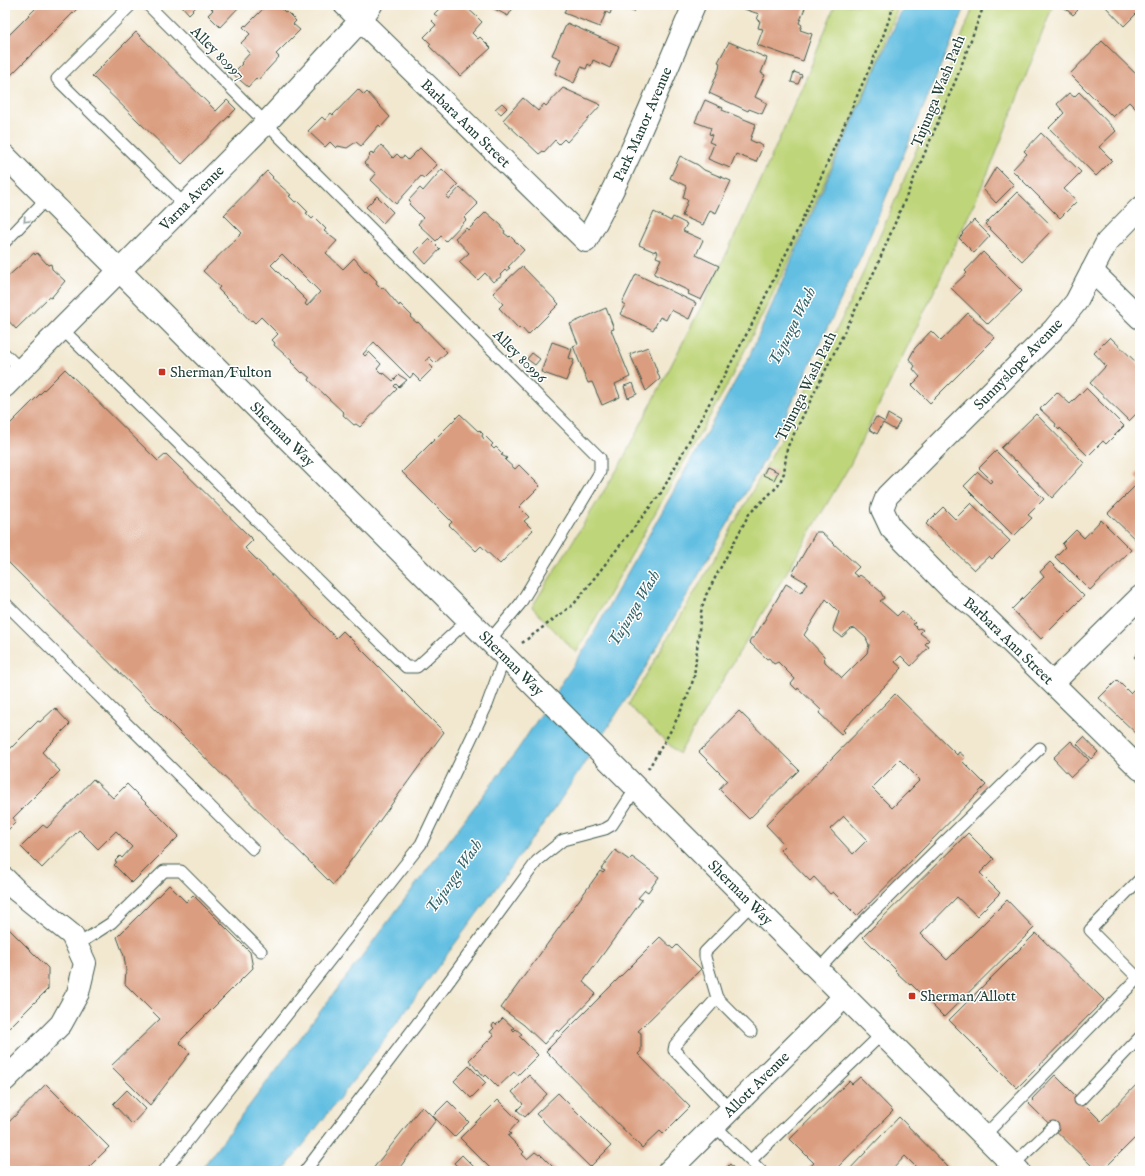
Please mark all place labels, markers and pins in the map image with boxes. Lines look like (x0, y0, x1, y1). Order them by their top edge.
place label: Sherman/Fulton (170, 363, 272, 382)
marker: Sherman/Fulton (157, 367, 167, 377)
place label: Sherman/Allott (920, 987, 1016, 1006)
marker: Sherman/Allott (907, 991, 917, 1001)

